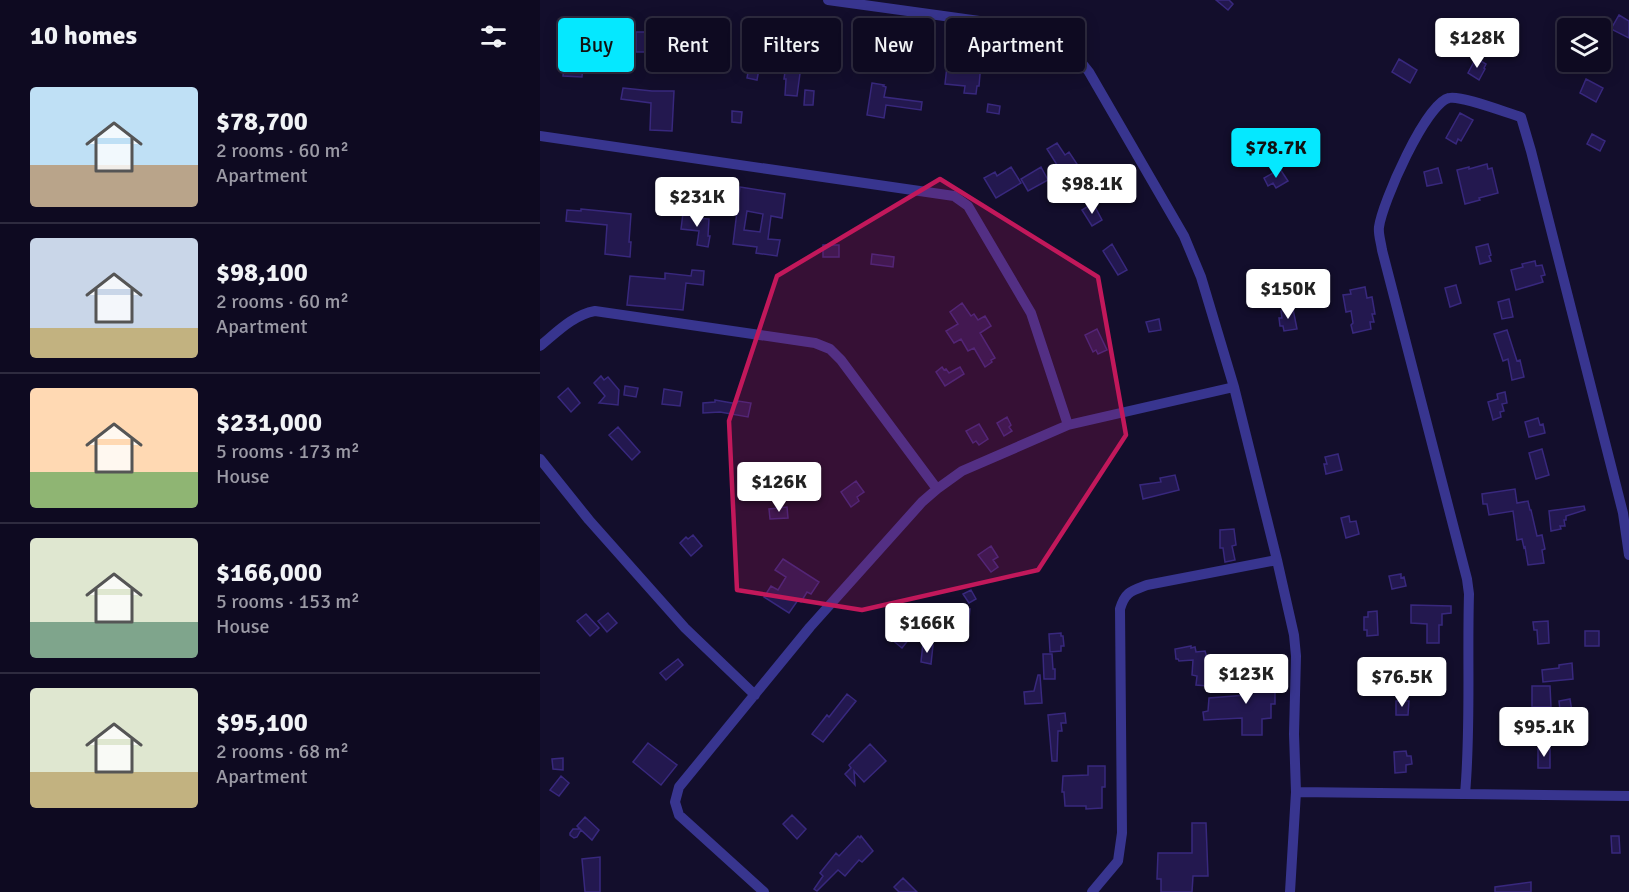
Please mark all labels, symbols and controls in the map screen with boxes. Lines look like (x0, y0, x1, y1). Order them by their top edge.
chip: Buy (558, 18, 634, 72)
chip: Rent (646, 18, 730, 72)
chip: Filters (742, 18, 841, 72)
chip: New (853, 18, 934, 72)
chip: Apartment (946, 18, 1085, 72)
pin: $128K (1435, 18, 1519, 69)
map controls (1557, 18, 1611, 72)
button: layers (1557, 18, 1611, 72)
text: 10 homes (30, 20, 137, 52)
icon: filters (477, 20, 510, 53)
text: $128K (1449, 25, 1505, 50)
text: $78,700 (216, 106, 308, 138)
icon: home (78, 111, 150, 183)
pin: $78.7K (1227, 128, 1325, 179)
text: $78.7K (1245, 135, 1307, 160)
text: 2 rooms · 60 m² (216, 138, 349, 163)
text: Apartment (216, 163, 308, 188)
pin: $98.1K (1043, 164, 1141, 215)
text: $98.1K (1061, 171, 1123, 196)
pin: $231K (655, 177, 739, 228)
text: $231K (669, 184, 725, 209)
text: $98,100 (216, 257, 308, 289)
icon: home (78, 262, 150, 334)
pin: $150K (1246, 269, 1330, 320)
text: $150K (1260, 276, 1316, 301)
text: 2 rooms · 60 m² (216, 289, 349, 314)
text: Apartment (216, 314, 308, 339)
text: $231,000 (216, 407, 322, 439)
icon: home (78, 412, 150, 484)
text: 5 rooms · 173 m² (216, 439, 360, 464)
pin: $126K (737, 462, 821, 513)
text: House (216, 464, 270, 489)
text: $126K (751, 469, 807, 494)
text: $166,000 (216, 557, 322, 589)
icon: home (78, 562, 150, 634)
text: 5 rooms · 153 m² (216, 589, 360, 614)
pin: $166K (885, 603, 969, 654)
text: $166K (899, 610, 955, 635)
text: House (216, 614, 270, 639)
pin: $123K (1204, 654, 1288, 705)
pin: $76.5K (1353, 657, 1451, 708)
text: $123K (1218, 661, 1274, 686)
text: $76.5K (1371, 664, 1433, 689)
text: $95,100 (216, 707, 308, 739)
pin: $95.1K (1495, 707, 1593, 758)
icon: home (78, 712, 150, 784)
text: $95.1K (1513, 714, 1575, 739)
text: 2 rooms · 68 m² (216, 739, 349, 764)
text: Apartment (216, 764, 308, 789)

